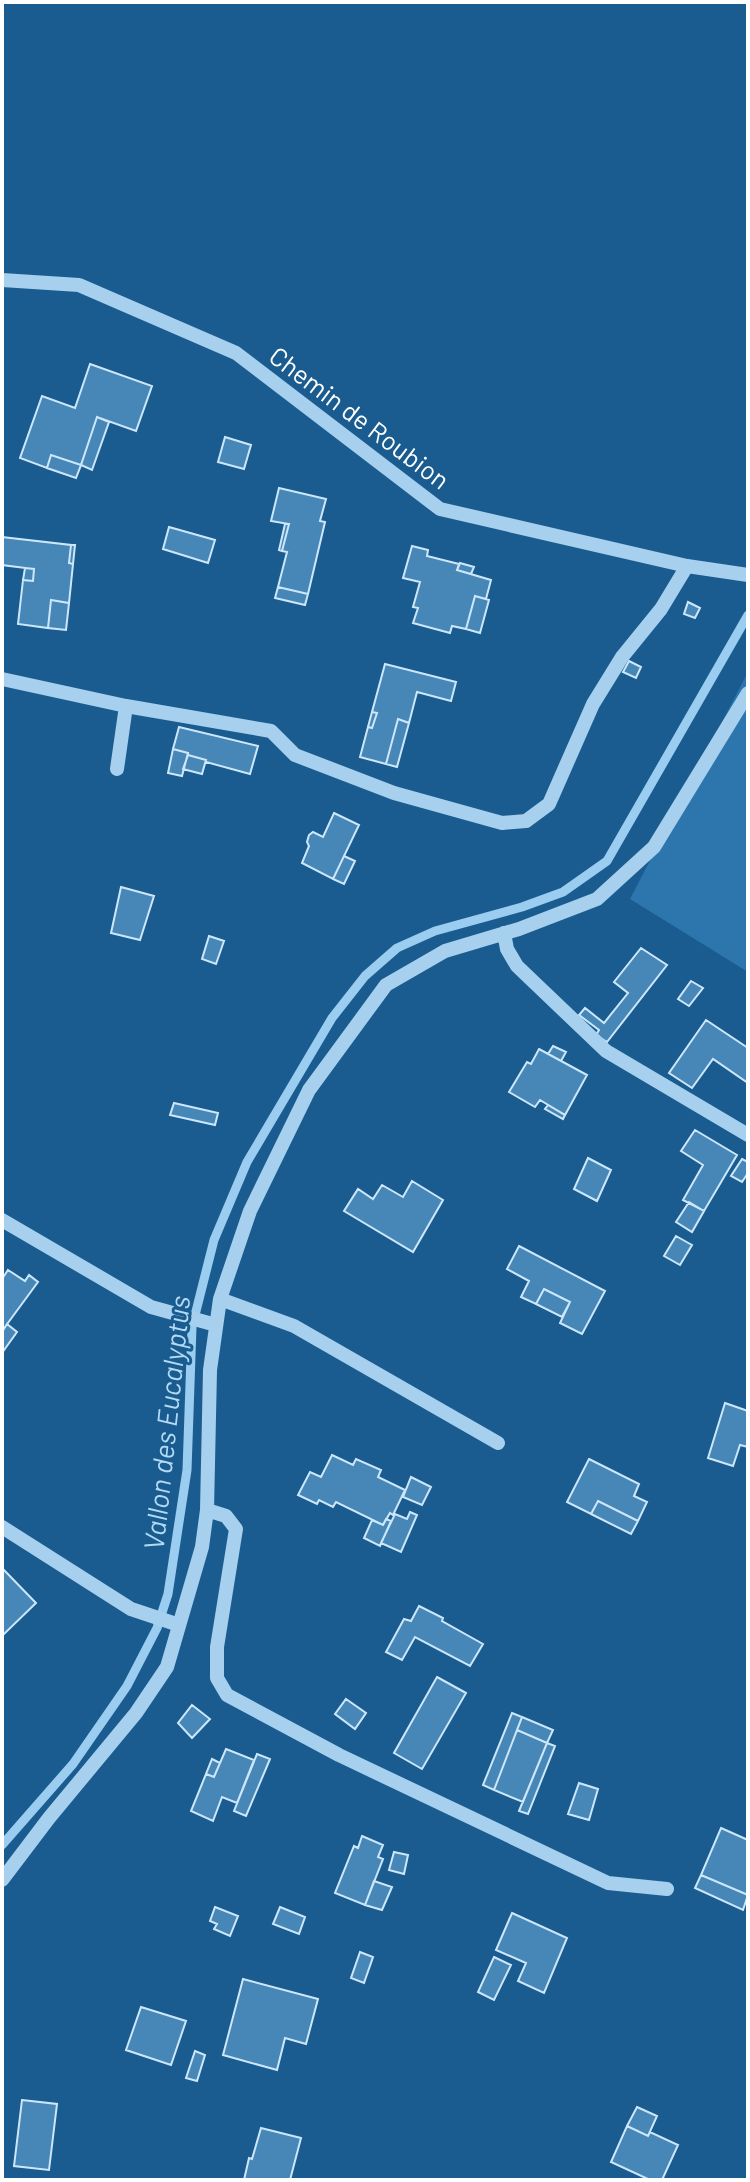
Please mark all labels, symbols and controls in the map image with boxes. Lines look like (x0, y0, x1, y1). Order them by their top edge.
street label: Chemin de Roubion (264, 339, 456, 495)
water label: Vallon des Eucalyptus (136, 1294, 196, 1552)

